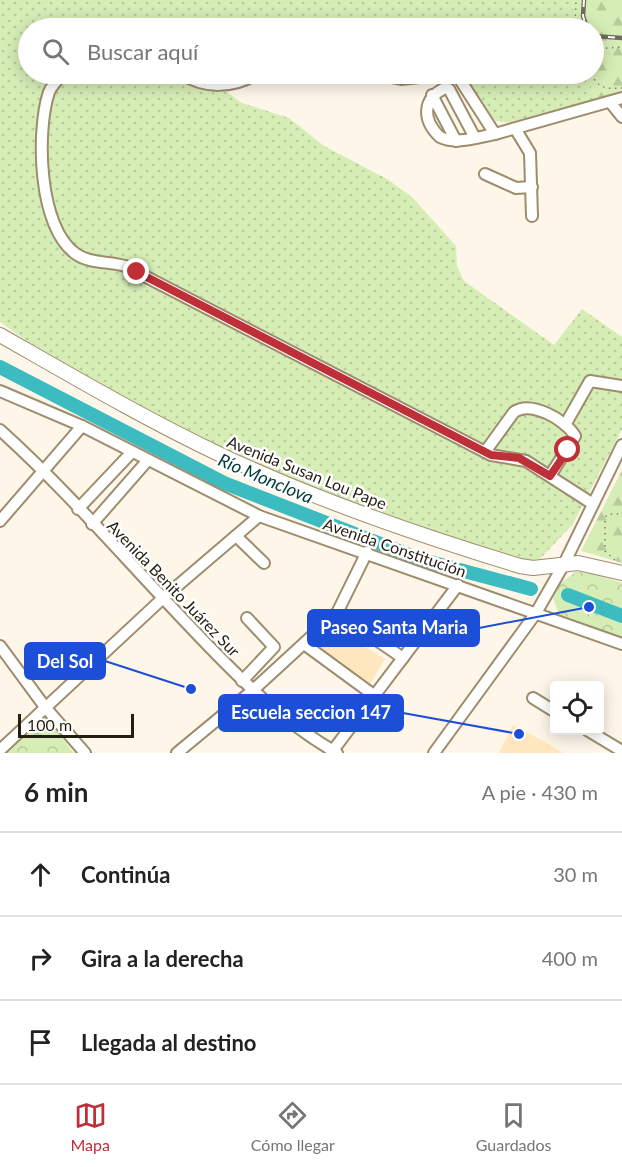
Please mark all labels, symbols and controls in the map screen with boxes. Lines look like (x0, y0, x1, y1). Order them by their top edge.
search box (18, 18, 604, 84)
icon: search (39, 35, 72, 68)
text: Buscar aquí (87, 38, 198, 65)
route end (123, 258, 149, 284)
street label: Avenida Susan Lou Pape (225, 431, 389, 513)
route start (554, 436, 580, 462)
water label: Río Monclova (215, 448, 317, 508)
street label: Avenida Constitución (321, 514, 469, 580)
street label: Avenida Benito Juárez Sur (104, 516, 244, 660)
callout: Paseo Santa Maria (308, 610, 479, 646)
text: Paseo Santa Maria (320, 616, 468, 638)
callout: Del Sol (25, 643, 105, 679)
text: Del Sol (37, 650, 93, 672)
map controls (550, 681, 604, 735)
button: locate (550, 681, 604, 735)
callout: Escuela seccion 147 (219, 695, 403, 731)
text: Escuela seccion 147 (231, 701, 391, 723)
scale bar (18, 711, 134, 738)
text: 100 m (27, 715, 72, 734)
text: 6 min (24, 776, 88, 808)
text: A pie · 430 m (482, 780, 598, 804)
icon: ahead (24, 858, 57, 891)
text: Continúa (81, 861, 170, 888)
text: 30 m (553, 862, 598, 886)
icon: right (24, 942, 57, 975)
text: Gira a la derecha (81, 945, 244, 972)
text: 400 m (542, 946, 598, 970)
icon: arrive (24, 1026, 57, 1059)
text: Llegada al destino (81, 1029, 257, 1056)
tab: Mapa (70, 1099, 110, 1154)
tab: Cómo llegar (251, 1099, 335, 1154)
tab: Guardados (476, 1099, 552, 1154)

